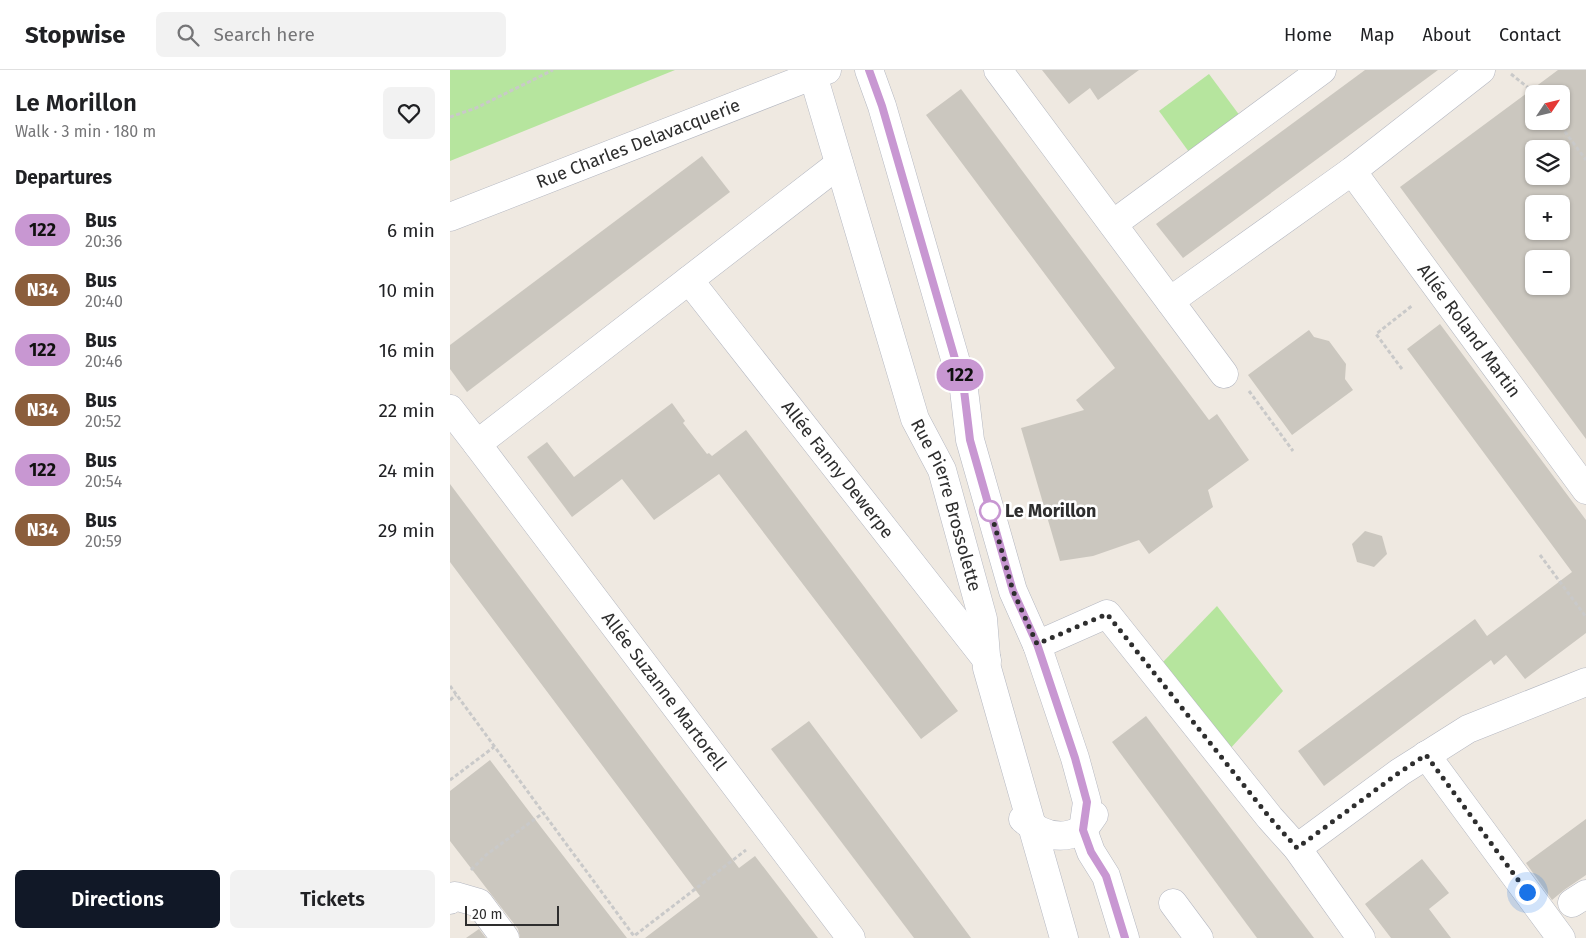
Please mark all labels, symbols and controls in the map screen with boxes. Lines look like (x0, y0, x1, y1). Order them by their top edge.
search box (156, 12, 506, 57)
text: Stopwise (25, 21, 126, 49)
icon: search (174, 21, 202, 49)
text: Search here (214, 23, 315, 46)
text: Home (1284, 24, 1332, 46)
text: Map (1360, 24, 1394, 46)
text: About (1422, 24, 1471, 46)
text: Contact (1499, 24, 1561, 46)
north arrow (1525, 85, 1570, 130)
map controls (1525, 85, 1570, 295)
button: heart (383, 87, 435, 139)
text: Le Morillon (15, 89, 137, 117)
street label: Rue Charles Delavacquerie (533, 94, 743, 193)
text: Walk · 3 min · 180 m (15, 122, 156, 141)
button: layers (1525, 140, 1570, 185)
text: Departures (15, 166, 112, 189)
button: + (1525, 195, 1570, 240)
text: Bus (85, 209, 117, 232)
text: 122 (29, 219, 56, 241)
text: 6 min (387, 219, 435, 242)
text: 20:36 (85, 232, 122, 251)
button: − (1525, 250, 1570, 295)
street label: Allée Roland Martin (1413, 260, 1525, 402)
text: Bus (85, 269, 117, 292)
text: N34 (27, 279, 58, 301)
text: 10 min (378, 279, 435, 302)
text: 20:40 (85, 292, 123, 311)
text: Bus (85, 329, 117, 352)
text: 122 (29, 339, 56, 361)
text: 16 min (379, 339, 435, 362)
text: 20:46 (85, 352, 123, 371)
line badge: 122 (931, 359, 989, 391)
text: 122 (947, 364, 973, 386)
text: Bus (85, 389, 117, 412)
street label: Allée Fanny Dewerpe (777, 396, 899, 543)
text: N34 (27, 399, 58, 421)
text: 22 min (378, 399, 435, 422)
text: 20:52 (85, 412, 122, 431)
street label: Rue Pierre Brossolette (906, 415, 986, 594)
text: Bus (85, 449, 117, 472)
text: 122 (29, 459, 56, 481)
text: 24 min (378, 459, 435, 482)
text: 20:54 (85, 472, 122, 491)
marker: Le Morillon (979, 500, 1001, 522)
place label: Le Morillon (1005, 500, 1096, 522)
text: Bus (85, 509, 117, 532)
text: N34 (27, 519, 58, 541)
text: 29 min (378, 519, 435, 542)
text: 20:59 (85, 532, 122, 551)
street label: Allée Suzanne Martorell (597, 608, 731, 775)
button: Directions (15, 870, 220, 928)
button: Tickets (230, 870, 435, 928)
your location (1515, 880, 1540, 905)
scale bar (465, 903, 559, 926)
text: 20 m (472, 906, 502, 923)

